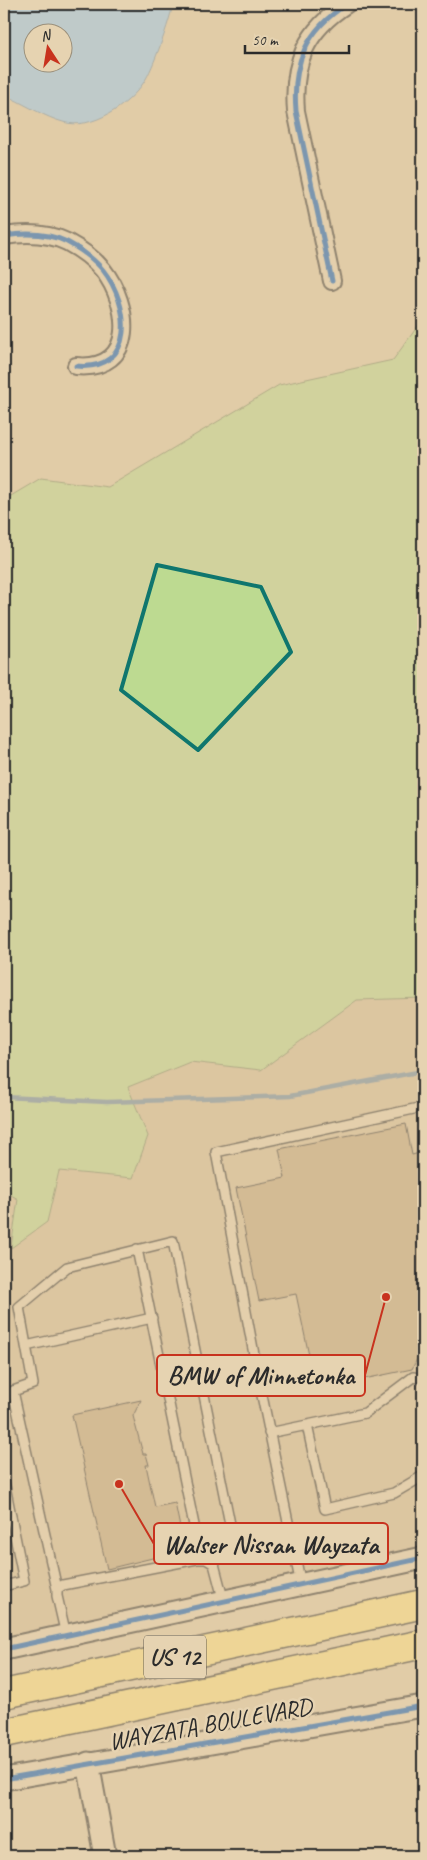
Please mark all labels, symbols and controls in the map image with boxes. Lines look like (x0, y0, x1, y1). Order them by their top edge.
north arrow (22, 22, 72, 72)
scale bar (245, 22, 348, 54)
text: N (39, 26, 54, 45)
text: 50 m (252, 31, 279, 50)
callout: BMW of Minnetonka (157, 1355, 365, 1396)
text: BMW of Minnetonka (168, 1359, 357, 1392)
callout: Walser Nissan Wayzata (154, 1523, 388, 1564)
text: Walser Nissan Wayzata (163, 1528, 381, 1561)
road number: US 12 (144, 1635, 206, 1678)
street label: WAYZATA BOULEVARD (106, 1690, 317, 1758)

